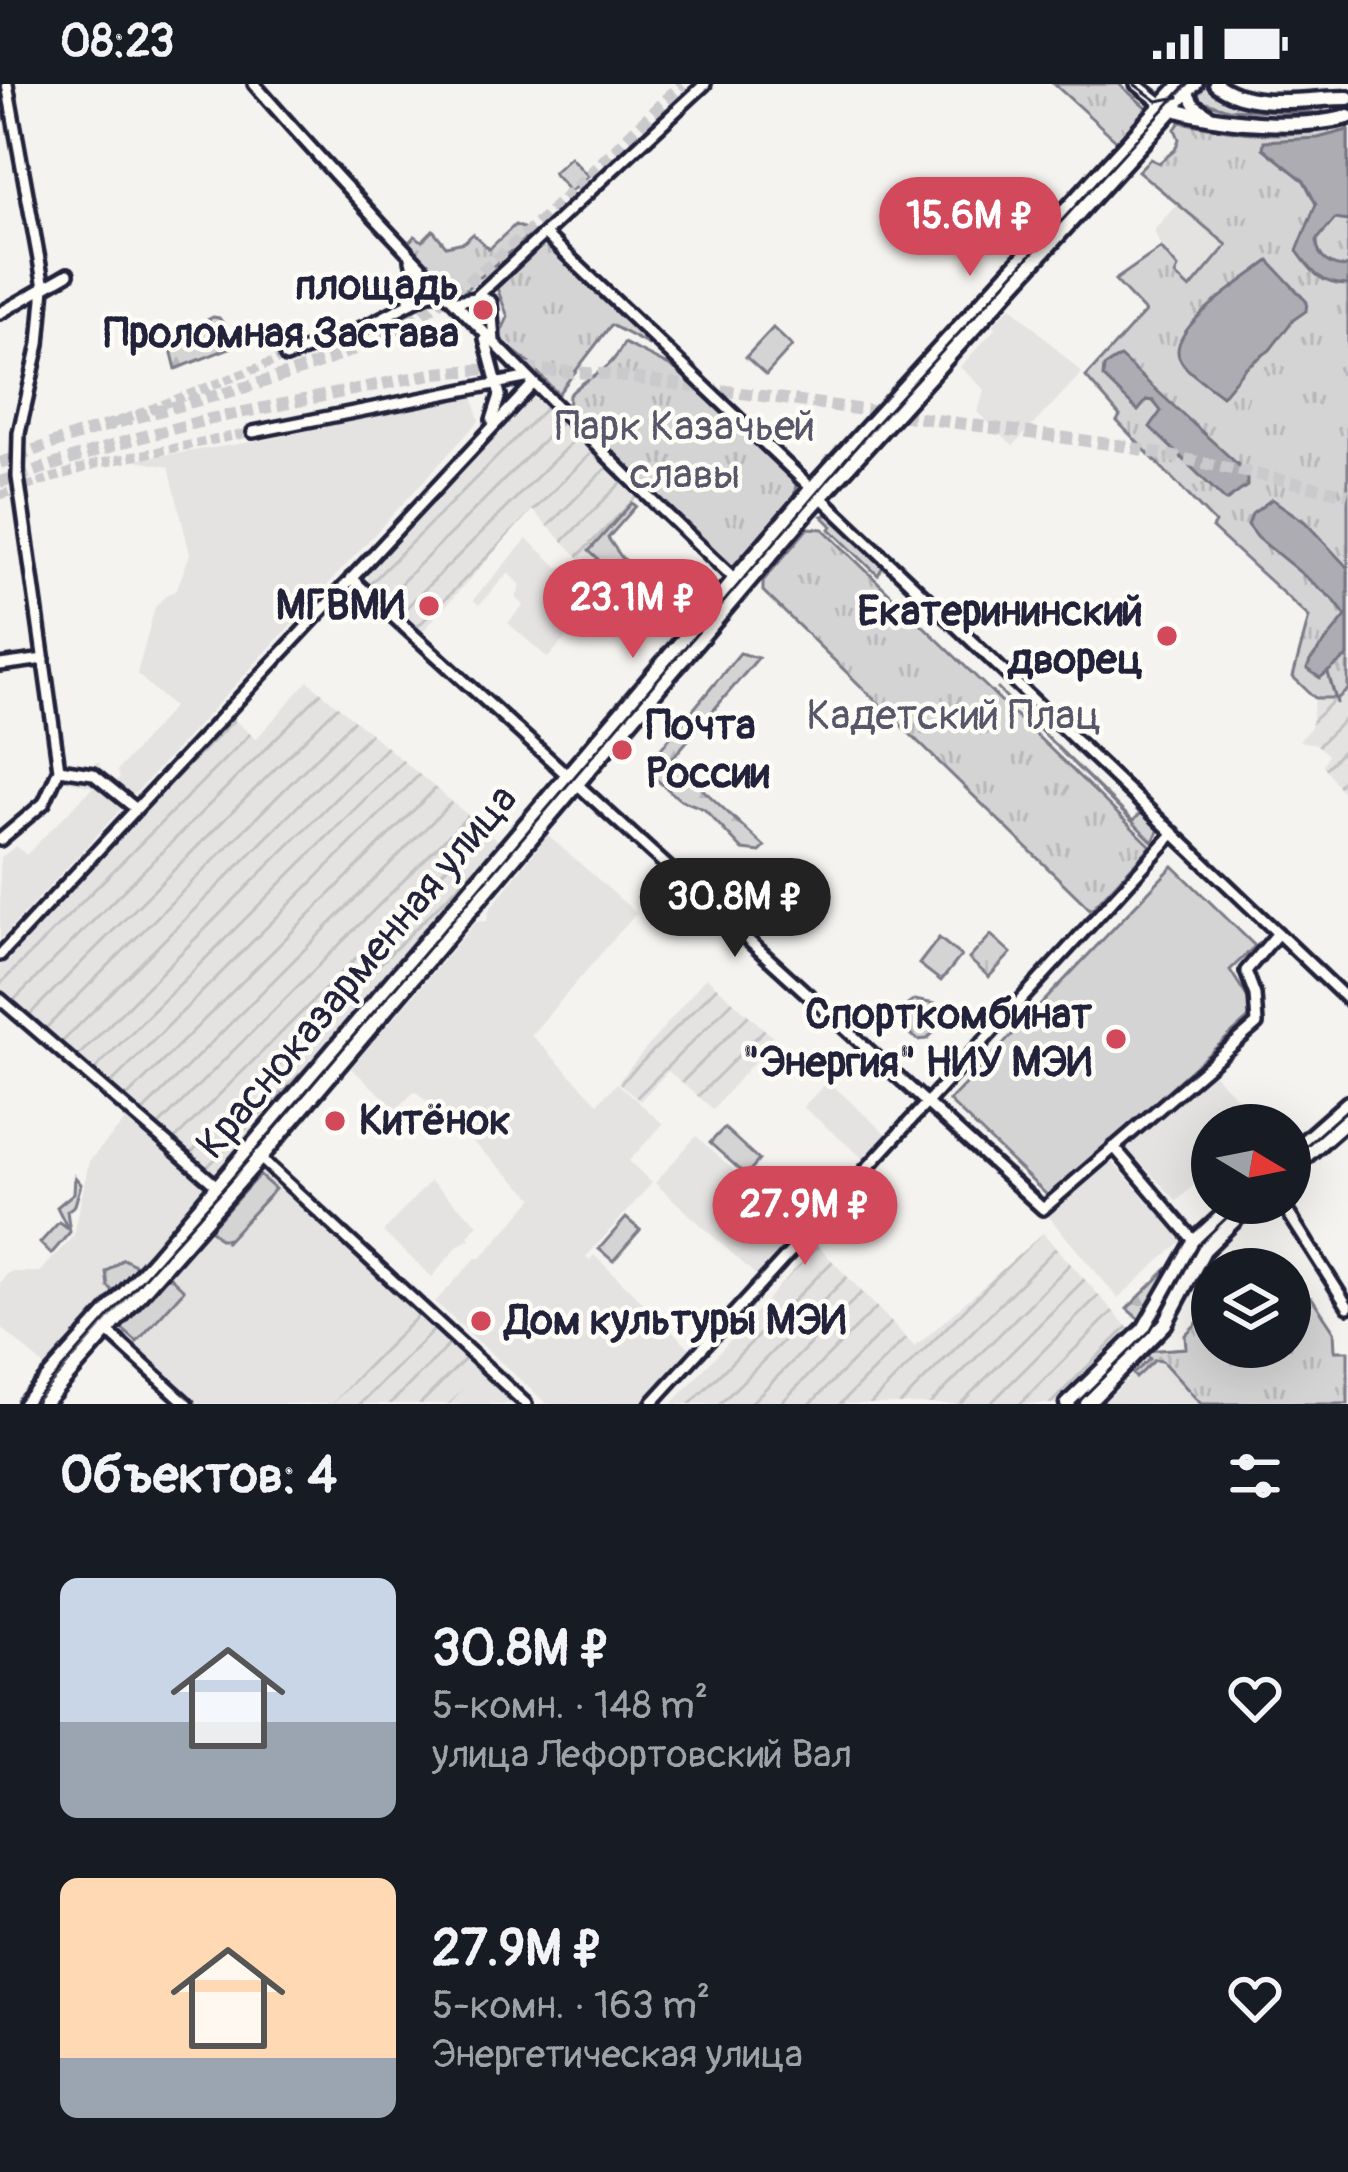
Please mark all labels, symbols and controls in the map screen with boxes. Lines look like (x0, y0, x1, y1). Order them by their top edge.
text: 08:23 (60, 14, 174, 70)
pin: 15.6M ₽ (859, 177, 1081, 279)
text: 15.6M ₽ (906, 191, 1034, 240)
place label: площадь Проломная Застава (104, 260, 459, 360)
marker: площадь Проломная Застава (470, 297, 496, 323)
park label: Парк Казачьей славы (555, 401, 815, 501)
pin: 23.1M ₽ (522, 559, 744, 661)
text: 23.1M ₽ (570, 573, 696, 622)
place label: МГВМИ (275, 580, 405, 632)
place label: Екатерининский дворец (857, 586, 1143, 686)
marker: МГВМИ (416, 593, 442, 619)
marker: Екатерининский дворец (1154, 623, 1180, 649)
park label: Кадетский Плац (807, 690, 1101, 742)
place label: Почта России (646, 700, 770, 800)
marker: Почта России (609, 737, 635, 763)
street label: Красноказарменная улица (185, 774, 529, 1170)
pin: 30.8M ₽ (624, 858, 846, 960)
text: 30.8M ₽ (667, 872, 803, 921)
place label: Спорткомбинат "Энергия" НИУ МЭИ (743, 989, 1093, 1089)
marker: Спорткомбинат "Энергия" НИУ МЭИ (1103, 1026, 1129, 1052)
place label: Китёнок (359, 1095, 511, 1147)
north arrow (1191, 1104, 1311, 1224)
map controls (1191, 1104, 1311, 1368)
marker: Китёнок (322, 1108, 348, 1134)
pin: 27.9M ₽ (694, 1166, 916, 1268)
text: 27.9M ₽ (739, 1180, 871, 1229)
button: layers (1191, 1248, 1311, 1368)
place label: Дом культуры МЭИ (503, 1295, 846, 1347)
marker: Дом культуры МЭИ (468, 1308, 494, 1334)
icon: filters (1222, 1443, 1288, 1509)
text: Объектов: 4 (60, 1444, 337, 1508)
text: 30.8M ₽ (432, 1617, 611, 1681)
icon: home (156, 1626, 300, 1770)
icon: heart (1222, 1665, 1288, 1731)
text: 5-комн. · 148 m² (432, 1681, 708, 1730)
text: улица Лефортовский Вал (432, 1730, 852, 1779)
text: 27.9M ₽ (432, 1917, 603, 1981)
icon: home (156, 1926, 300, 2070)
icon: heart (1222, 1965, 1288, 2031)
text: 5-комн. · 163 m² (432, 1981, 710, 2030)
text: Энергетическая улица (432, 2030, 803, 2079)

